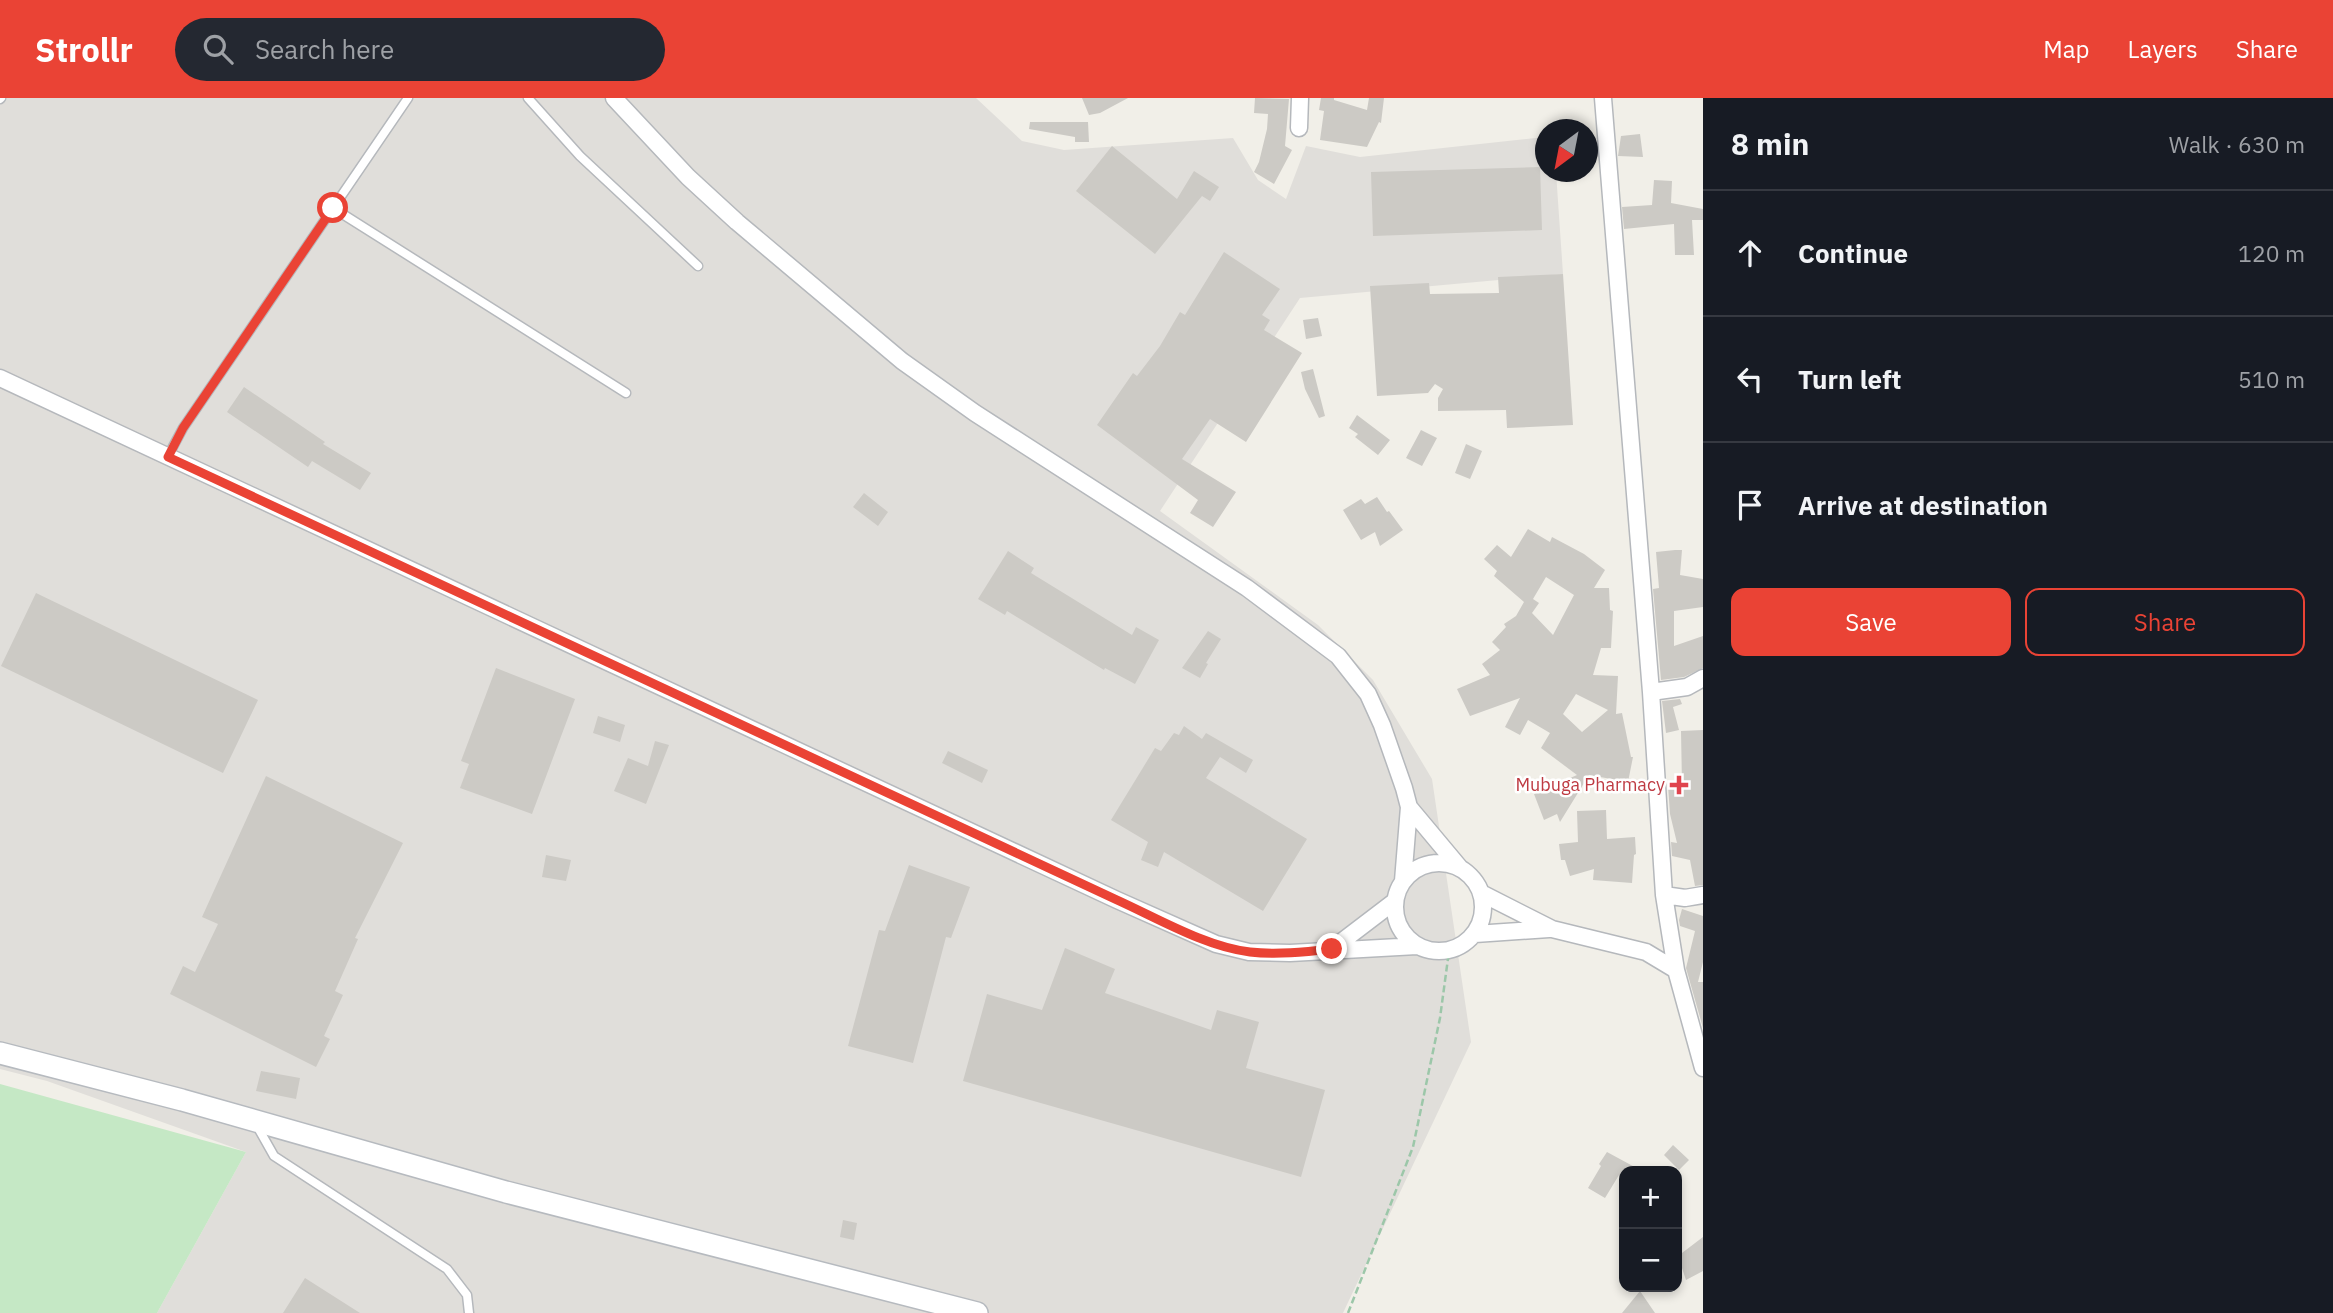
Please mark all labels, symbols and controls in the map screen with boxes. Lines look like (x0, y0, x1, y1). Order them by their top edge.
search box (175, 18, 665, 81)
text: Strollr (35, 28, 133, 71)
icon: search (199, 30, 237, 68)
text: Search here (255, 32, 394, 66)
text: Map (2043, 33, 2090, 65)
text: Layers (2128, 33, 2198, 65)
text: Share (2236, 33, 2298, 65)
north arrow (1535, 119, 1598, 182)
text: 8 min (1731, 124, 1809, 163)
text: Walk · 630 m (2169, 129, 2305, 159)
route start (317, 192, 348, 223)
icon: ahead (1731, 234, 1769, 272)
text: Continue (1798, 236, 1908, 270)
text: 120 m (2238, 238, 2305, 268)
icon: left (1731, 360, 1769, 398)
text: Turn left (1798, 362, 1901, 396)
text: 510 m (2238, 364, 2305, 394)
icon: arrive (1731, 486, 1769, 524)
text: Arrive at destination (1798, 488, 2048, 522)
button: Save (1731, 588, 2011, 656)
button: Share (2025, 588, 2305, 656)
place label: Mubuga Pharmacy (1515, 773, 1665, 796)
marker: Mubuga Pharmacy (1671, 777, 1687, 793)
route end (1316, 933, 1347, 964)
map controls (1619, 1166, 1682, 1292)
button: + (1619, 1166, 1682, 1229)
button: − (1619, 1229, 1682, 1292)

